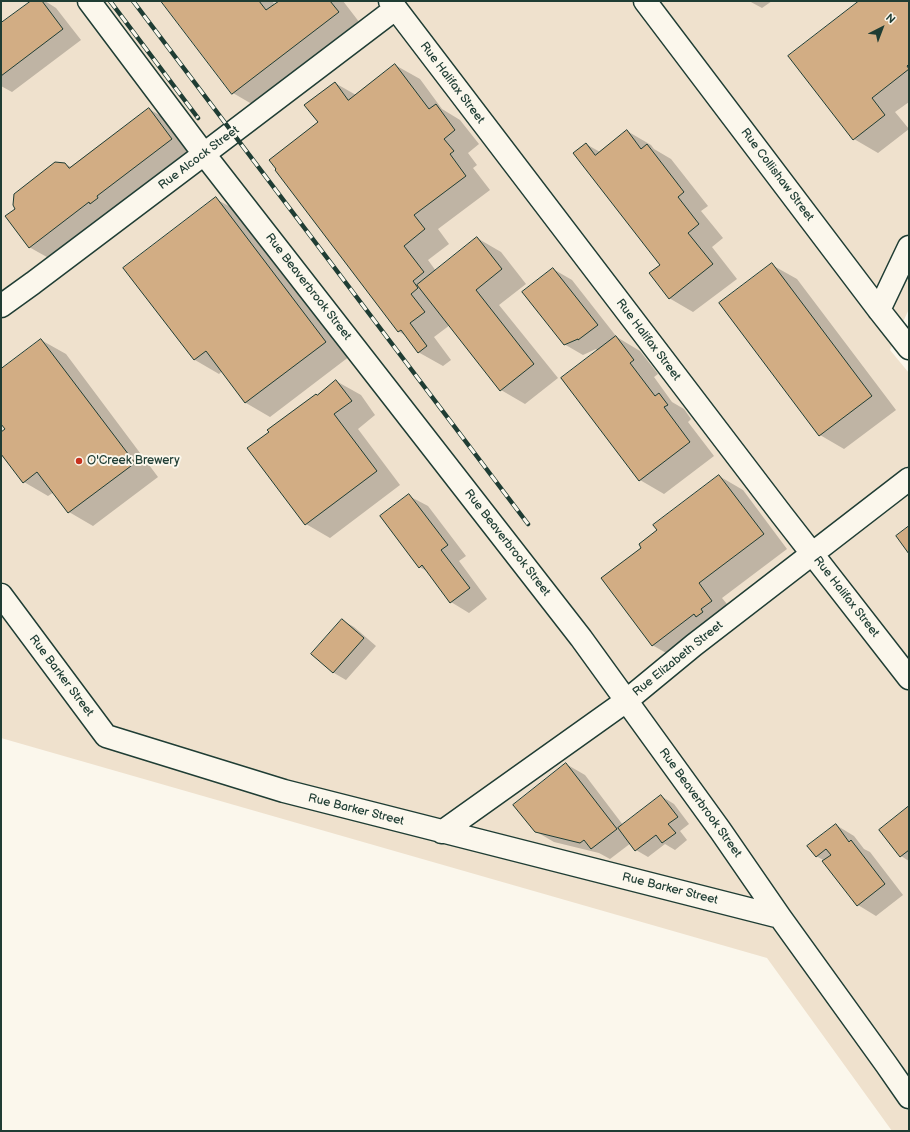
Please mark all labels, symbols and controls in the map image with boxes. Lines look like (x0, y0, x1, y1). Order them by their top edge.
north arrow (862, 8, 902, 48)
text: N (883, 11, 898, 26)
street label: Rue Halifax Street (417, 39, 487, 127)
street label: Rue Alcock Street (156, 123, 242, 193)
street label: Rue Collishaw Street (737, 126, 817, 224)
street label: Rue Beaverbrook Street (262, 231, 354, 343)
street label: Rue Halifax Street (613, 296, 683, 384)
place label: O'Creek Brewery (87, 454, 180, 468)
marker: O'Creek Brewery (74, 456, 84, 466)
street label: Rue Beaverbrook Street (461, 487, 553, 599)
street label: Rue Halifax Street (810, 554, 882, 640)
street label: Rue Elizabeth Street (630, 618, 726, 700)
street label: Rue Barker Street (26, 632, 96, 720)
street label: Rue Beaverbrook Street (656, 746, 744, 860)
street label: Rue Barker Street (307, 791, 405, 829)
street label: Rue Barker Street (621, 870, 719, 908)

